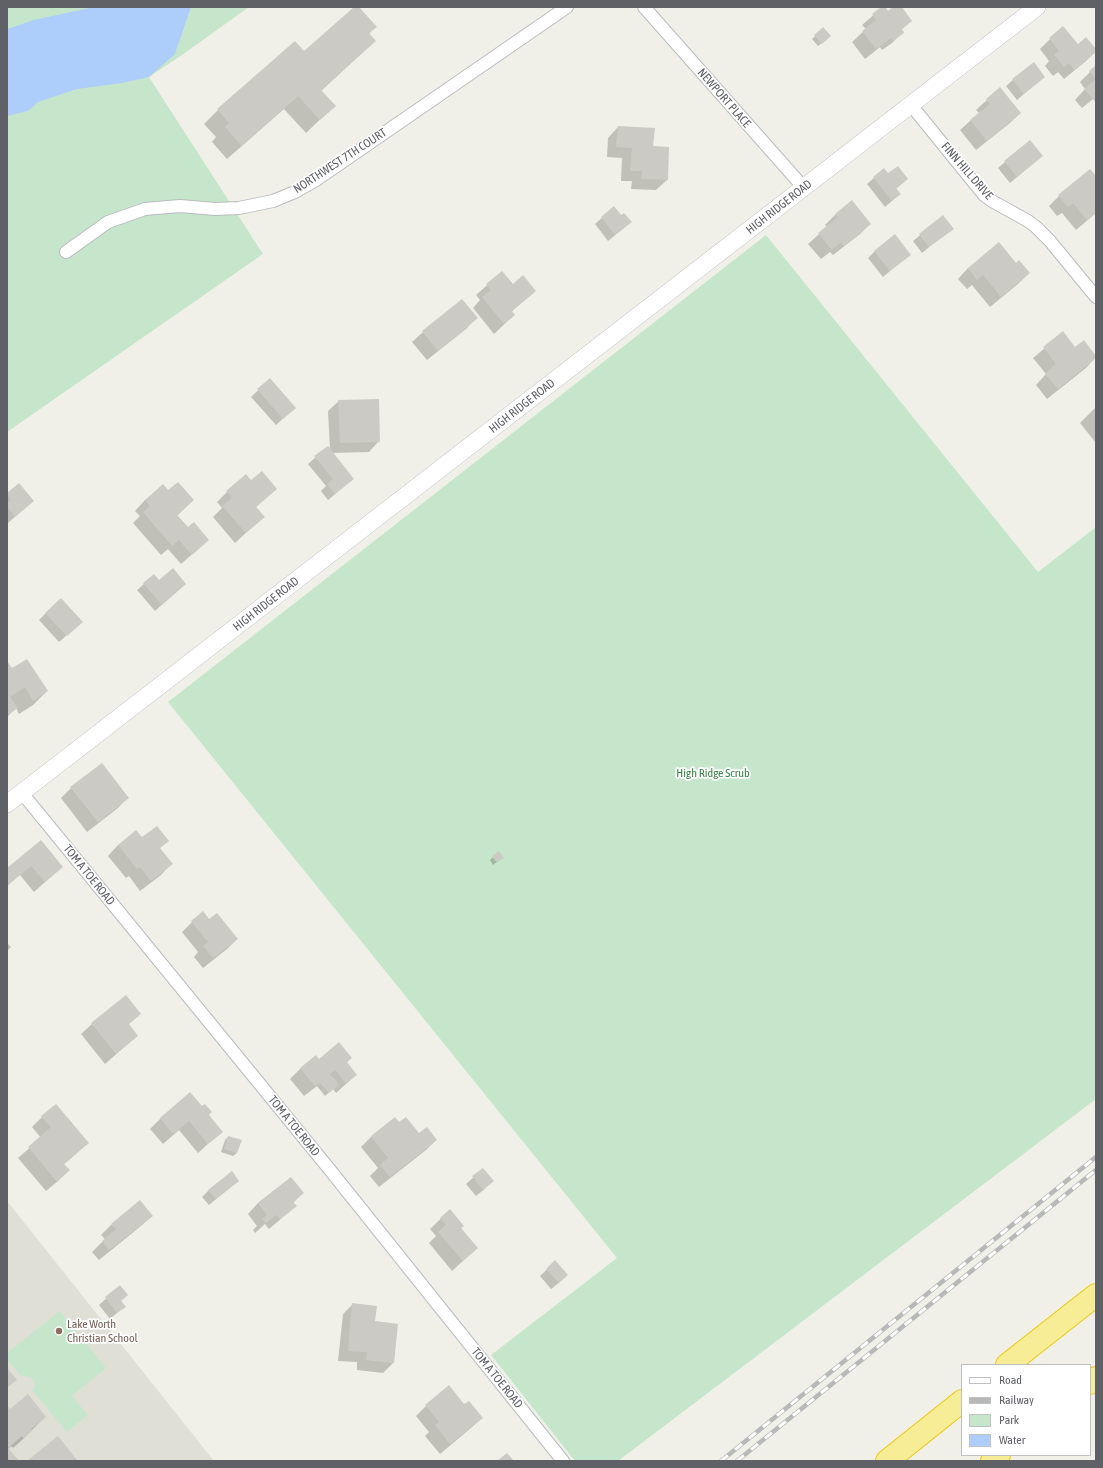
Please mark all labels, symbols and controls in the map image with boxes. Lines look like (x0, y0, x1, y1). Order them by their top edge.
street label: NEWPORT PLACE (694, 66, 754, 130)
street label: NORTHWEST 7TH COURT (291, 126, 389, 196)
street label: FINN HILL DRIVE (938, 139, 996, 203)
street label: HIGH RIDGE ROAD (743, 177, 815, 237)
street label: HIGH RIDGE ROAD (486, 376, 558, 436)
street label: HIGH RIDGE ROAD (230, 574, 302, 634)
park label: High Ridge Scrub (676, 766, 750, 780)
street label: TOM A TOE ROAD (60, 842, 118, 908)
street label: TOM A TOE ROAD (265, 1093, 323, 1159)
place label: Lake Worth Christian School (67, 1317, 138, 1345)
marker: Lake Worth Christian School (54, 1326, 64, 1336)
street label: TOM A TOE ROAD (468, 1345, 526, 1411)
legend (961, 1364, 1091, 1456)
text: Road (999, 1373, 1022, 1387)
text: Railway (999, 1393, 1034, 1407)
text: Park (999, 1413, 1019, 1427)
text: Water (999, 1433, 1025, 1447)

